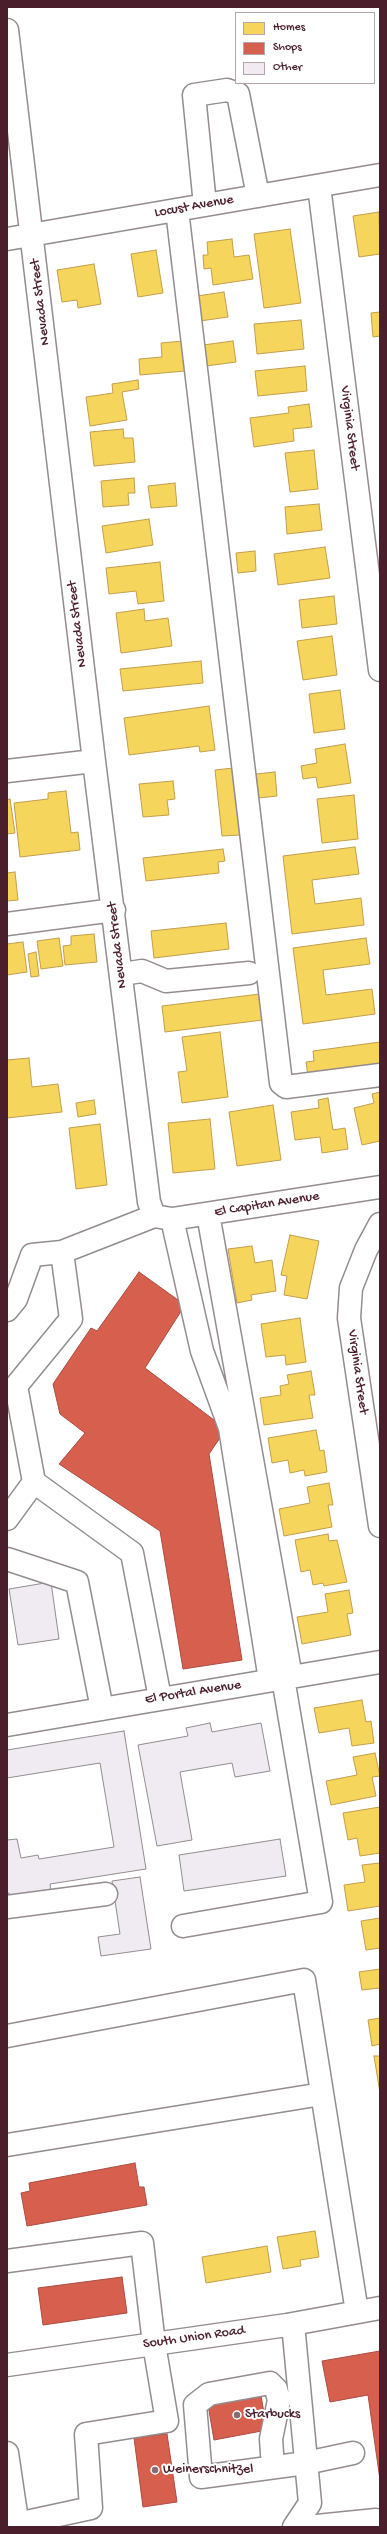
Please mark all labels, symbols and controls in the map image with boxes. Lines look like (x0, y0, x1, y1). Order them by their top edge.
legend (235, 12, 375, 84)
text: Homes (273, 21, 305, 35)
text: Shops (273, 41, 302, 55)
text: Other (273, 61, 302, 75)
street label: Locust Avenue (153, 192, 235, 222)
street label: Nevada Street (27, 258, 55, 346)
street label: Virginia Street (335, 385, 363, 471)
street label: Nevada Street (64, 580, 92, 668)
street label: Nevada Street (104, 901, 132, 989)
street label: El Capitan Avenue (213, 1188, 321, 1222)
street label: Virginia Street (343, 1329, 371, 1415)
street label: El Portal Avenue (144, 1677, 242, 1709)
street label: South Union Road (142, 2323, 246, 2353)
place label: Starbucks (245, 2407, 300, 2423)
marker: Starbucks (232, 2410, 242, 2420)
place label: Weinerschnitzel (163, 2462, 253, 2478)
marker: Weinerschnitzel (150, 2465, 160, 2475)

